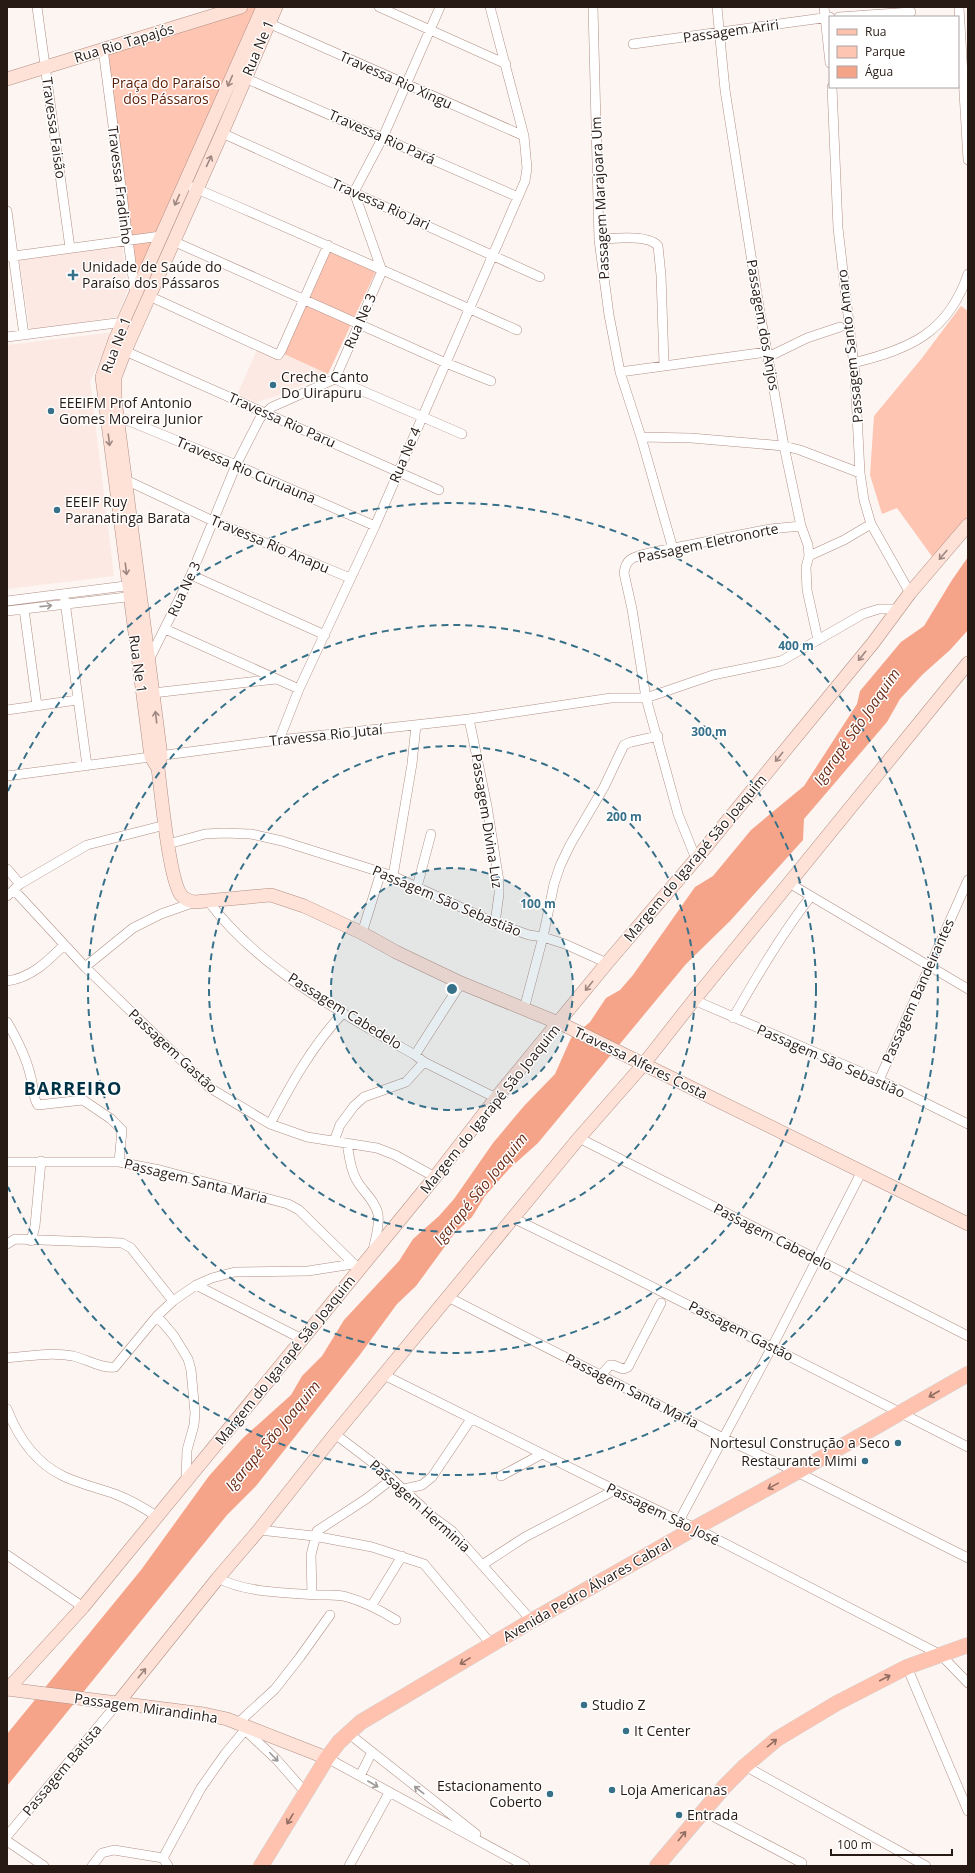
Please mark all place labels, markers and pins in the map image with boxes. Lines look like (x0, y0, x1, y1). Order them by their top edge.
place label: Unidade de Saúde do Paraíso dos Pássaros (82, 257, 222, 292)
marker: Unidade de Saúde do Paraíso dos Pássaros (67, 269, 79, 281)
place label: Creche Canto Do Uirapuru (281, 367, 369, 402)
marker: Creche Canto Do Uirapuru (268, 380, 278, 390)
place label: EEEIFM Prof Antonio Gomes Moreira Junior (59, 393, 203, 428)
marker: EEEIFM Prof Antonio Gomes Moreira Junior (46, 406, 56, 416)
place label: EEEIF Ruy Paranatinga Barata (65, 492, 190, 527)
marker: EEEIF Ruy Paranatinga Barata (52, 505, 62, 515)
centre of rings (445, 982, 459, 996)
place label: Nortesul Construção a Seco (710, 1433, 890, 1452)
marker: Nortesul Construção a Seco (893, 1438, 903, 1448)
place label: Restaurante Mimi (741, 1451, 857, 1470)
marker: Restaurante Mimi (860, 1456, 870, 1466)
place label: Studio Z (592, 1695, 645, 1714)
marker: Studio Z (579, 1700, 589, 1710)
place label: It Center (634, 1721, 691, 1740)
marker: It Center (621, 1726, 631, 1736)
place label: Estacionamento Coberto (437, 1776, 542, 1811)
place label: Loja Americanas (620, 1780, 727, 1799)
marker: Loja Americanas (607, 1785, 617, 1795)
marker: Estacionamento Coberto (545, 1789, 555, 1799)
place label: Entrada (687, 1805, 738, 1824)
marker: Entrada (674, 1810, 684, 1820)

